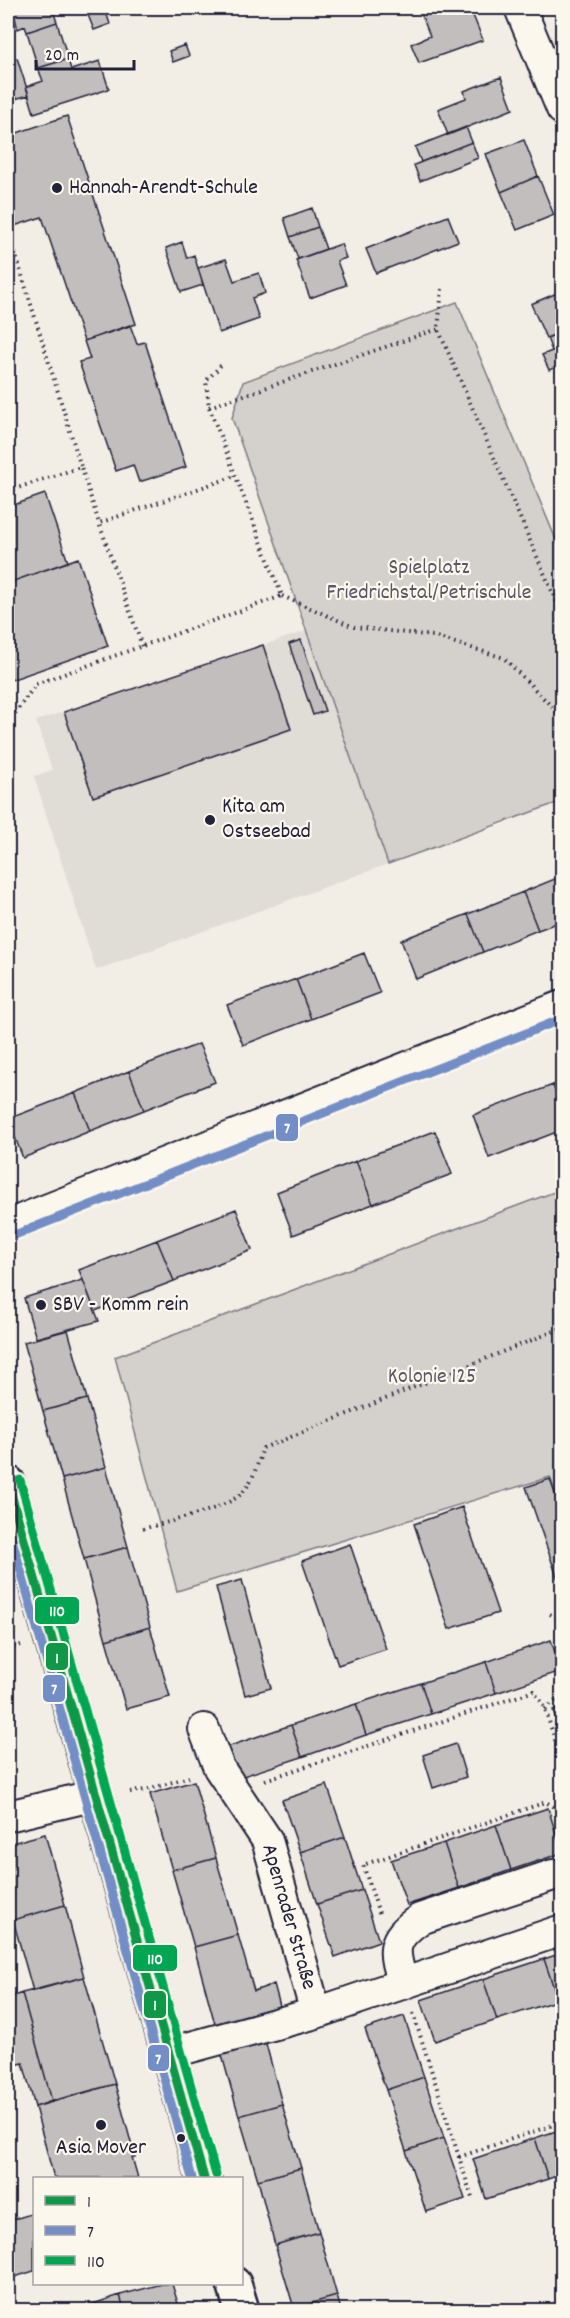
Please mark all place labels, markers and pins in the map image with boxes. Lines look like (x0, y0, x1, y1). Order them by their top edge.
place label: Hannah-Arendt-Schule (69, 173, 258, 204)
marker: Hannah-Arendt-Schule (50, 181, 64, 195)
place label: Kita am Ostseebad (222, 792, 311, 848)
marker: Kita am Ostseebad (203, 813, 217, 827)
place label: SBV - Komm rein (53, 1290, 189, 1321)
marker: SBV - Komm rein (34, 1298, 48, 1312)
marker: Asia Mover (94, 2118, 108, 2132)
unlabelled marker (175, 2132, 187, 2144)
place label: Asia Mover (56, 2133, 147, 2164)

